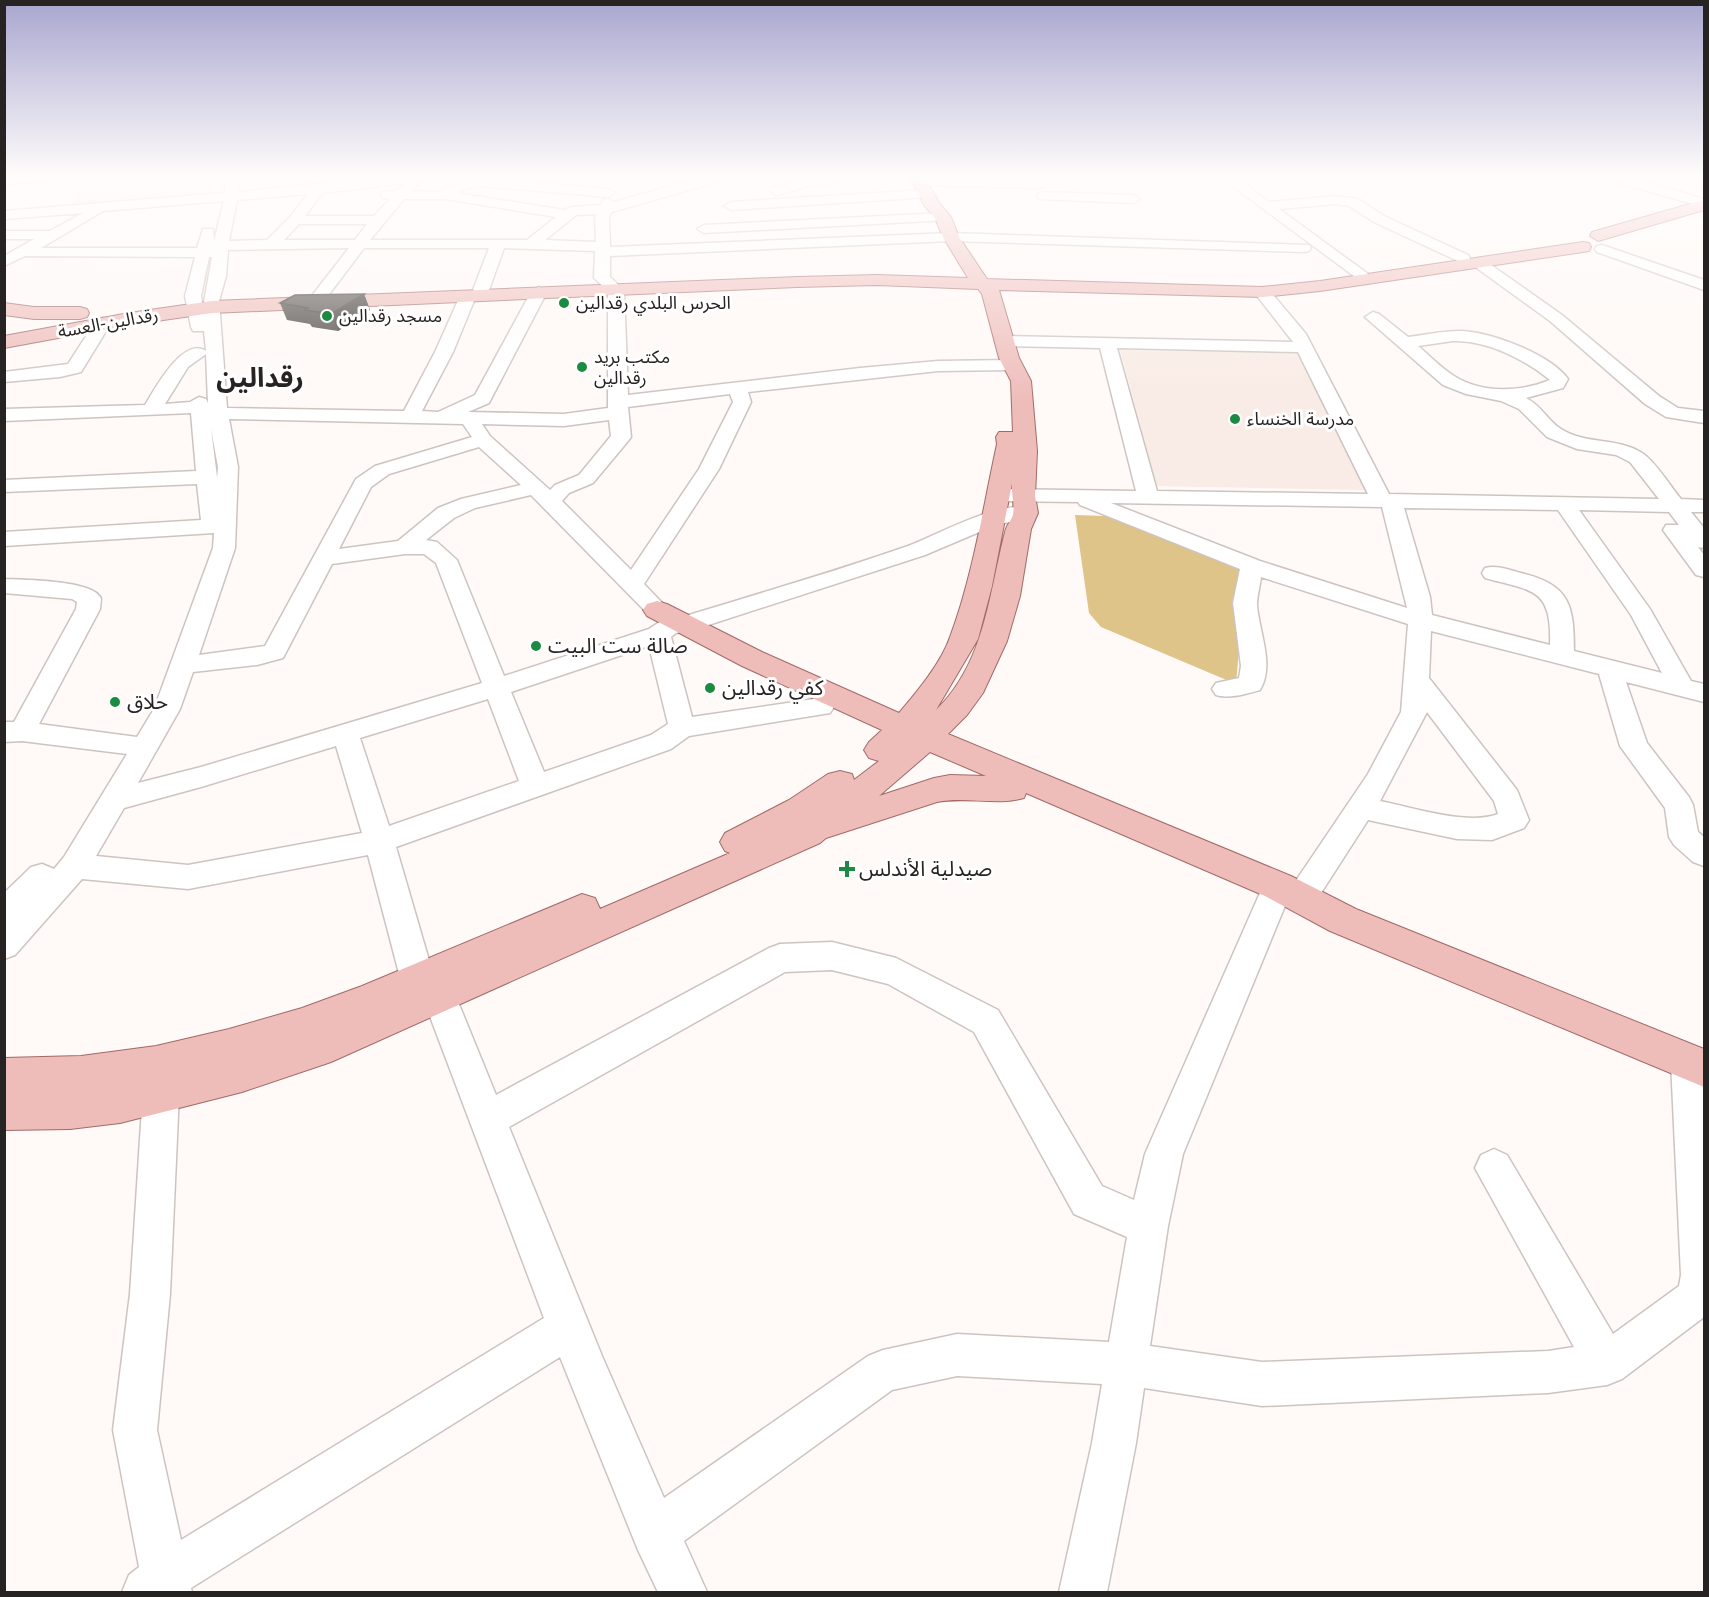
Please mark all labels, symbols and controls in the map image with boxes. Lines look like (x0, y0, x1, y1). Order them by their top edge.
place label: الحرس البلدي رقدالين (576, 291, 731, 316)
marker: الحرس البلدي رقدالين (557, 296, 571, 310)
street label: رقدالين-العسة (56, 302, 160, 343)
place label: مسجد رقدالين (339, 304, 442, 327)
marker: مسجد رقدالين (320, 309, 334, 323)
place label: مكتب بريد رقدالين (594, 345, 670, 389)
district label: رقدالين (216, 360, 304, 394)
marker: مكتب بريد رقدالين (575, 360, 589, 374)
place label: مدرسة الخنساء (1247, 407, 1354, 430)
marker: مدرسة الخنساء (1228, 412, 1242, 426)
place label: صالة ست البيت (548, 632, 688, 659)
marker: صالة ست البيت (529, 639, 543, 653)
place label: كفي رقدالين (722, 674, 824, 704)
marker: كفي رقدالين (703, 681, 717, 695)
place label: حلاق (127, 688, 168, 715)
marker: حلاق (108, 695, 122, 709)
place label: صيدلية الأندلس (859, 855, 992, 882)
marker: صيدلية الأندلس (840, 862, 854, 876)

